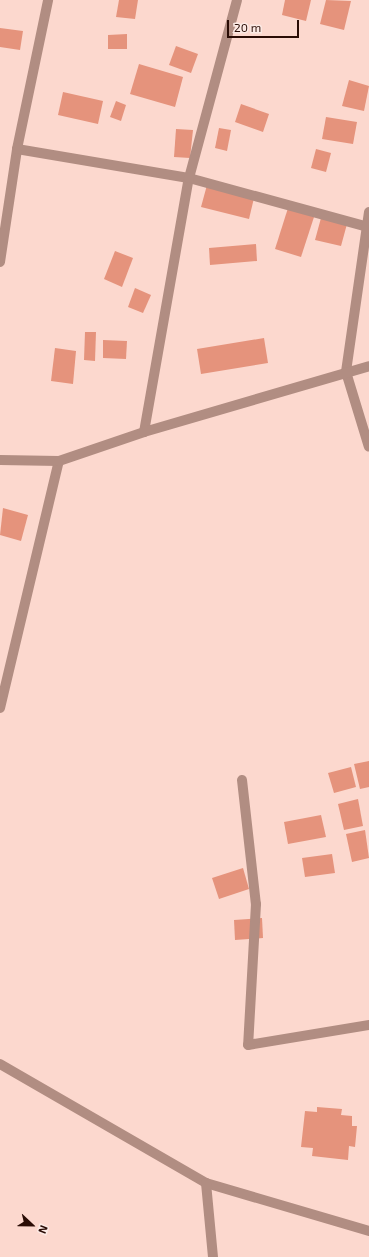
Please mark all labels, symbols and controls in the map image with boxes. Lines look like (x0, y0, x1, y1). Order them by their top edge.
scale bar (229, 12, 301, 38)
text: 20 m (234, 20, 261, 34)
north arrow (12, 1205, 52, 1245)
text: N (36, 1224, 51, 1236)

